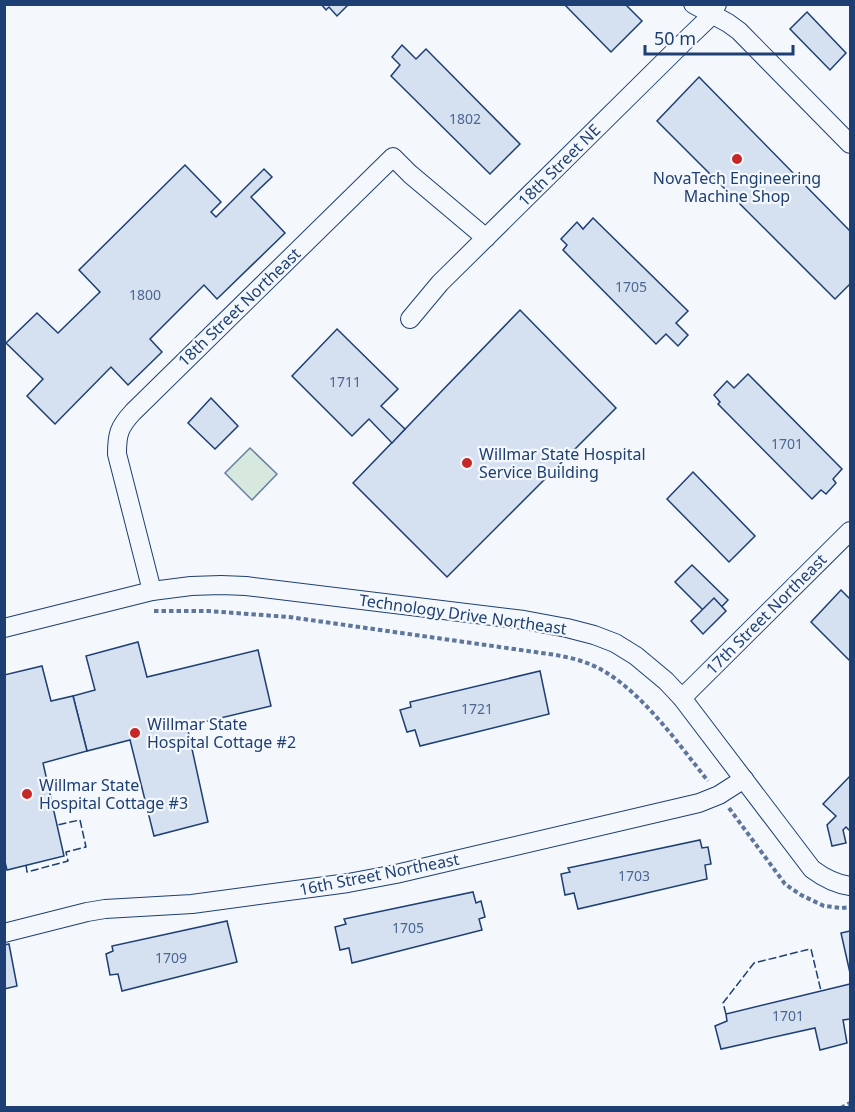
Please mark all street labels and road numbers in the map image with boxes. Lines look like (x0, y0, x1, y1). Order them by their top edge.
street label: 18th Street NE (513, 119, 605, 211)
street label: 18th Street Northeast (173, 242, 305, 371)
street label: 17th Street Northeast (701, 549, 831, 679)
street label: Technology Drive Northeast (358, 589, 568, 639)
street label: 16th Street Northeast (297, 848, 461, 900)

